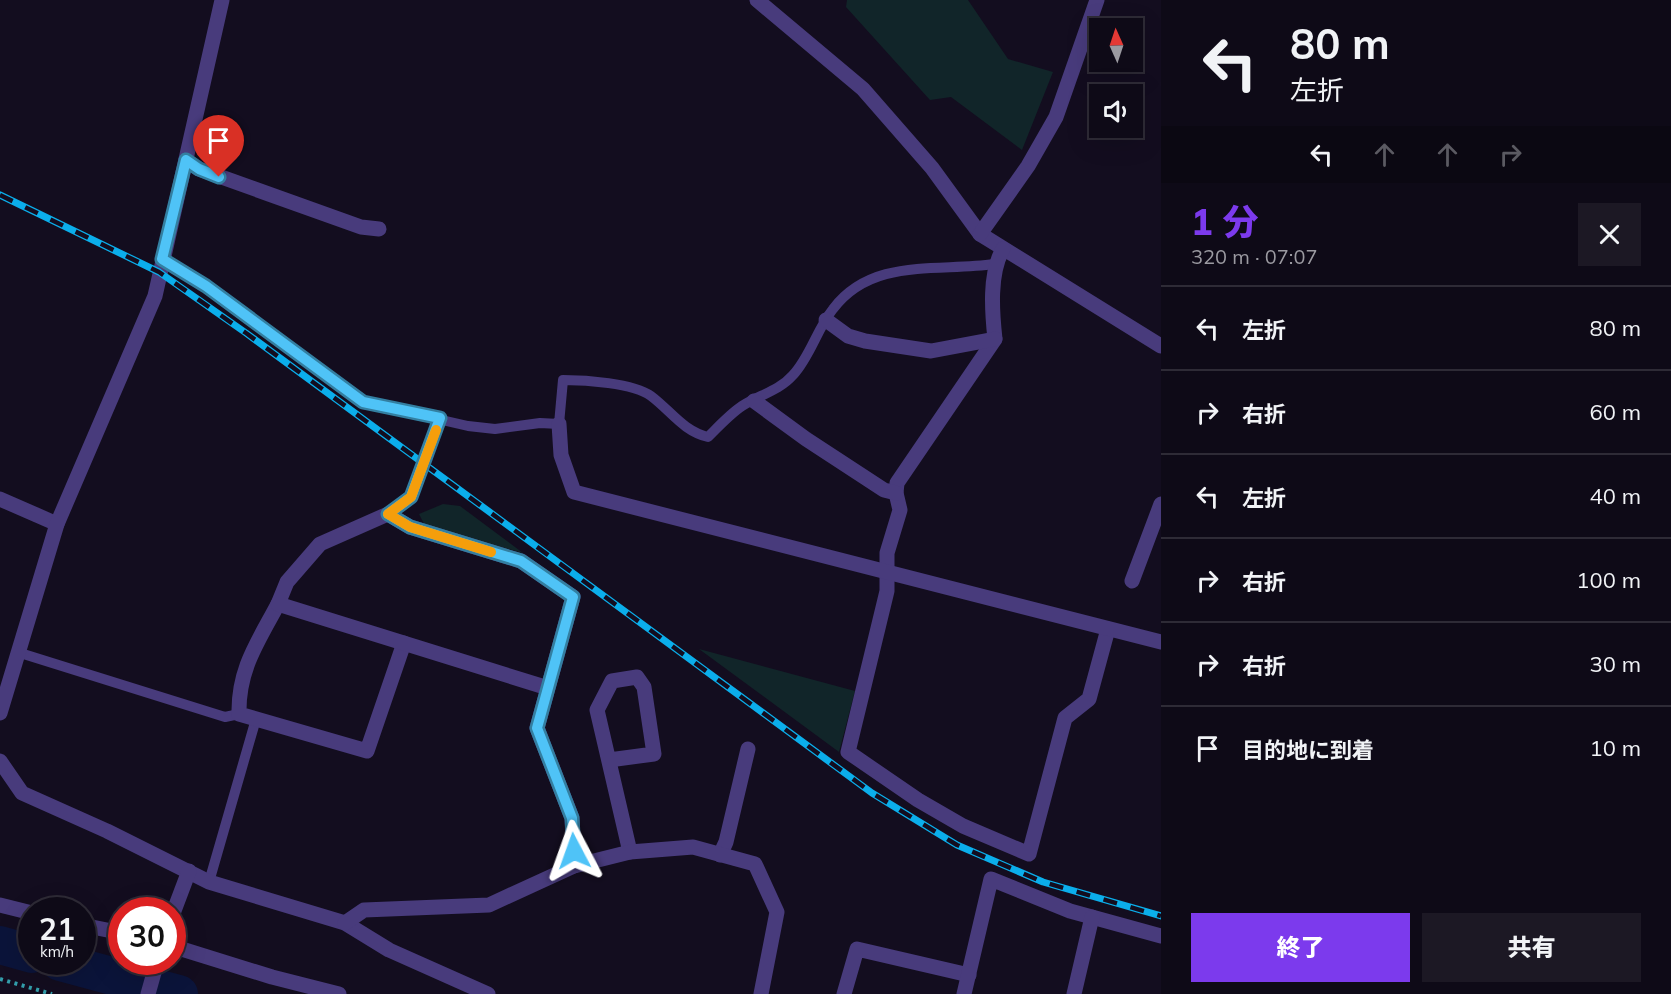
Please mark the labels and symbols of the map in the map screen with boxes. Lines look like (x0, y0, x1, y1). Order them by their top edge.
north arrow (1089, 18, 1143, 72)
pin (193, 115, 244, 177)
position arrow (542, 819, 606, 883)
speed limit sign: 30 (108, 897, 186, 975)

